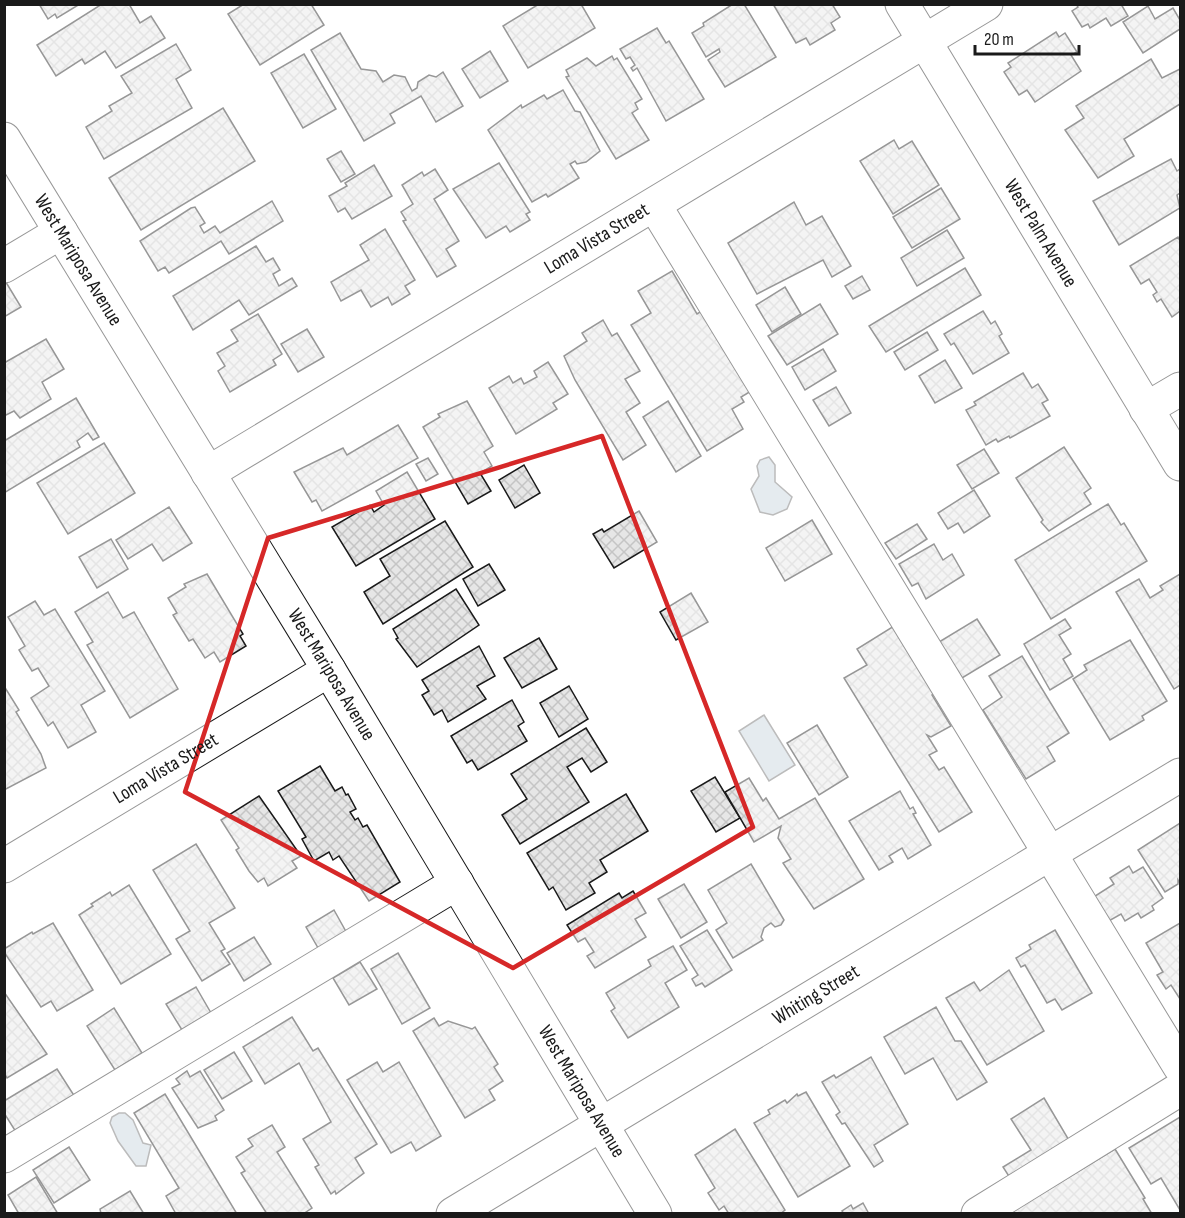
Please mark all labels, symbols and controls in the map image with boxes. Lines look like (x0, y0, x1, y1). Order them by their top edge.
scale bar (975, 18, 1078, 56)
text: 20 m (984, 29, 1014, 50)
street label: West Palm Avenue (999, 175, 1082, 292)
street label: West Mariposa Avenue (29, 190, 127, 330)
street label: Loma Vista Street (540, 198, 654, 279)
street label: West Mariposa Avenue (282, 604, 381, 745)
street label: Loma Vista Street (109, 728, 223, 809)
street label: Whiting Street (768, 959, 864, 1030)
street label: West Mariposa Avenue (533, 1021, 630, 1162)

